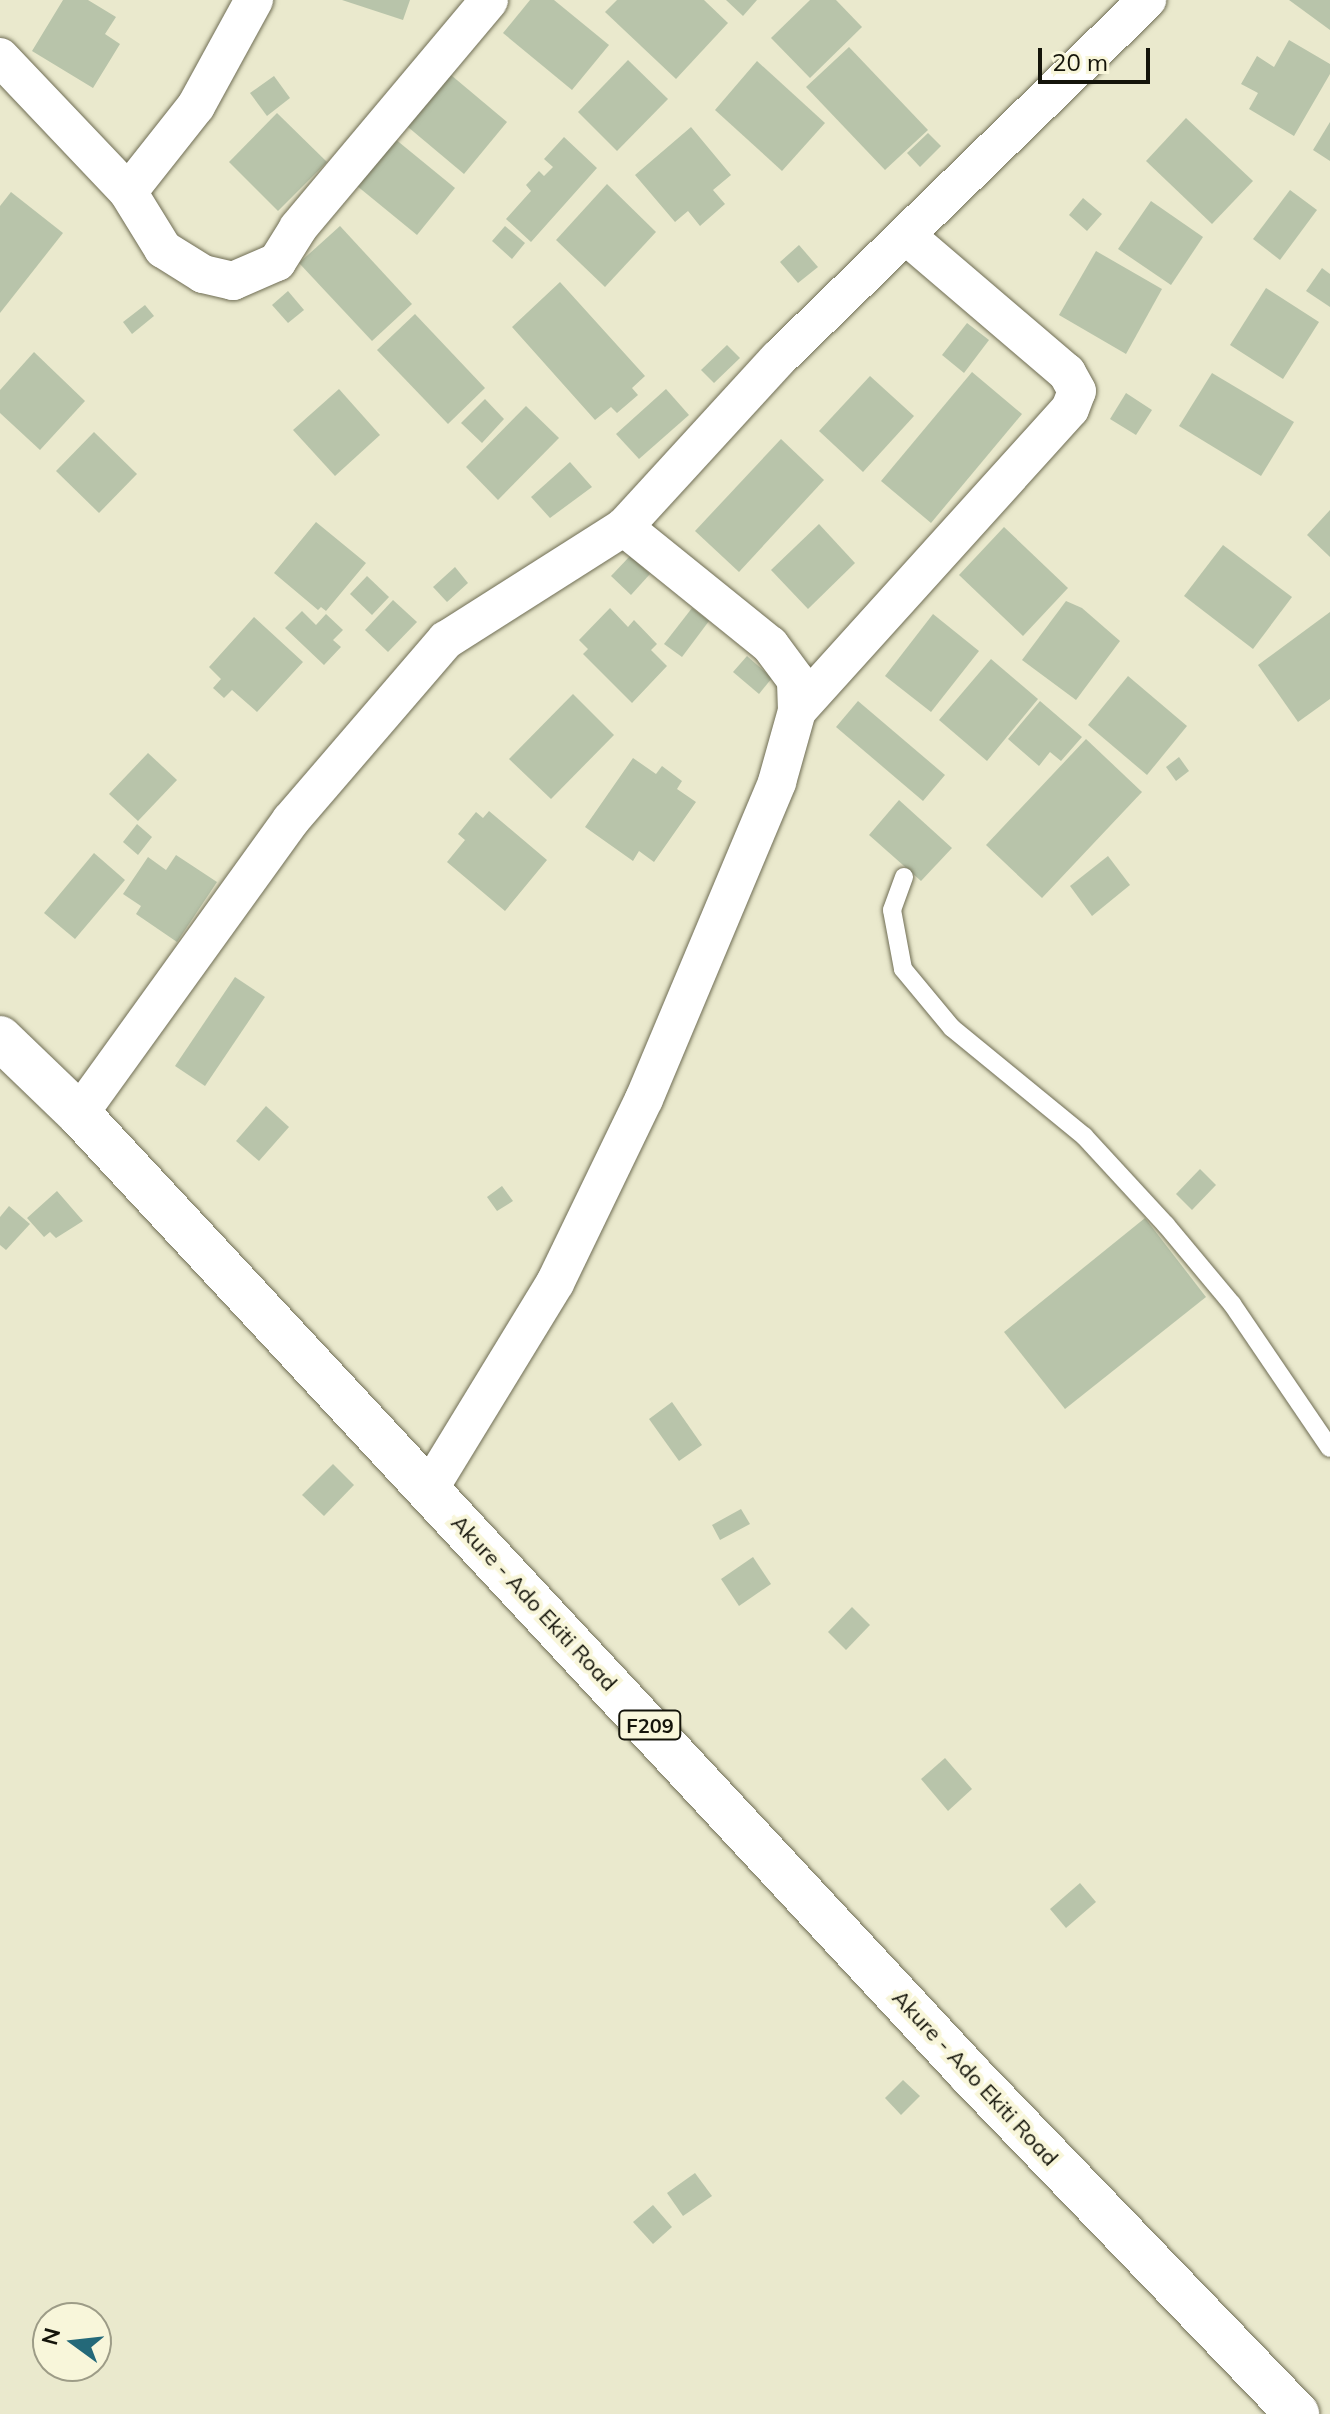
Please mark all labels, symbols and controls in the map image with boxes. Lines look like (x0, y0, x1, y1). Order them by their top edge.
scale bar (1042, 32, 1154, 82)
text: 20 m (1052, 47, 1108, 77)
street label: Akure - Ado Ekiti Road (446, 1510, 622, 1696)
road number: F209 (618, 1709, 682, 1741)
street label: Akure - Ado Ekiti Road (887, 1985, 1063, 2171)
north arrow (32, 2302, 112, 2382)
text: N (35, 2325, 66, 2348)

